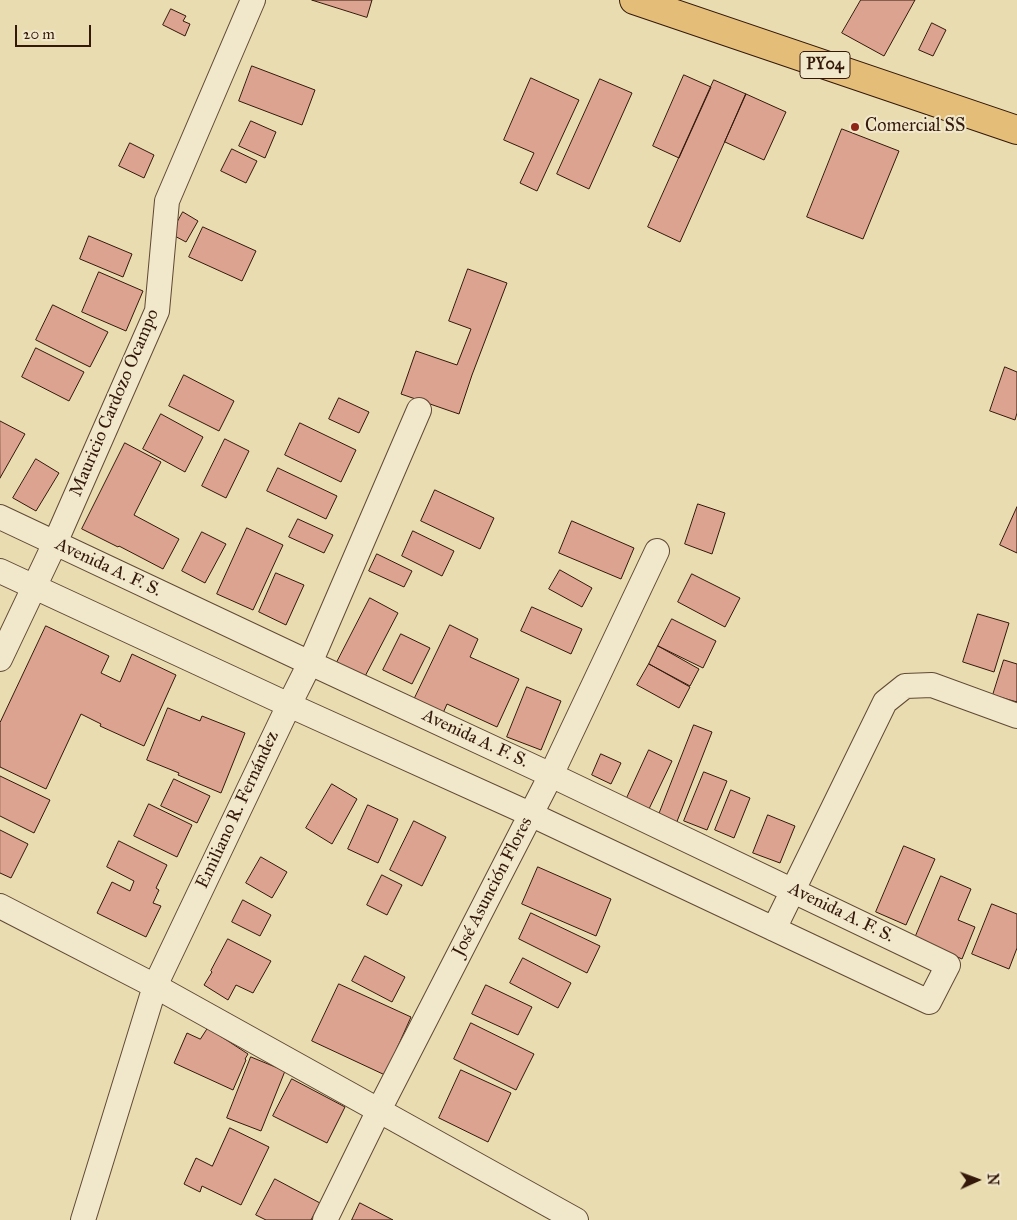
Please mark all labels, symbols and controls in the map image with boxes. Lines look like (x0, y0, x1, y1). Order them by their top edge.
scale bar (18, 15, 94, 47)
text: 20 m (23, 25, 55, 43)
road number: PY04 (800, 52, 850, 78)
place label: Comercial SS (865, 116, 965, 138)
marker: Comercial SS (849, 121, 861, 133)
street label: Mauricio Cardozo Ocampo (66, 306, 164, 500)
street label: Avenida A. F. S. (52, 534, 164, 602)
street label: Avenida A. F. S. (419, 705, 531, 773)
street label: Emiliano R. Fernández (192, 728, 284, 892)
street label: José Asunción Flores (448, 814, 538, 960)
street label: Avenida A. F. S. (785, 878, 897, 948)
north arrow (952, 1155, 1002, 1205)
text: N (984, 1173, 1001, 1186)

